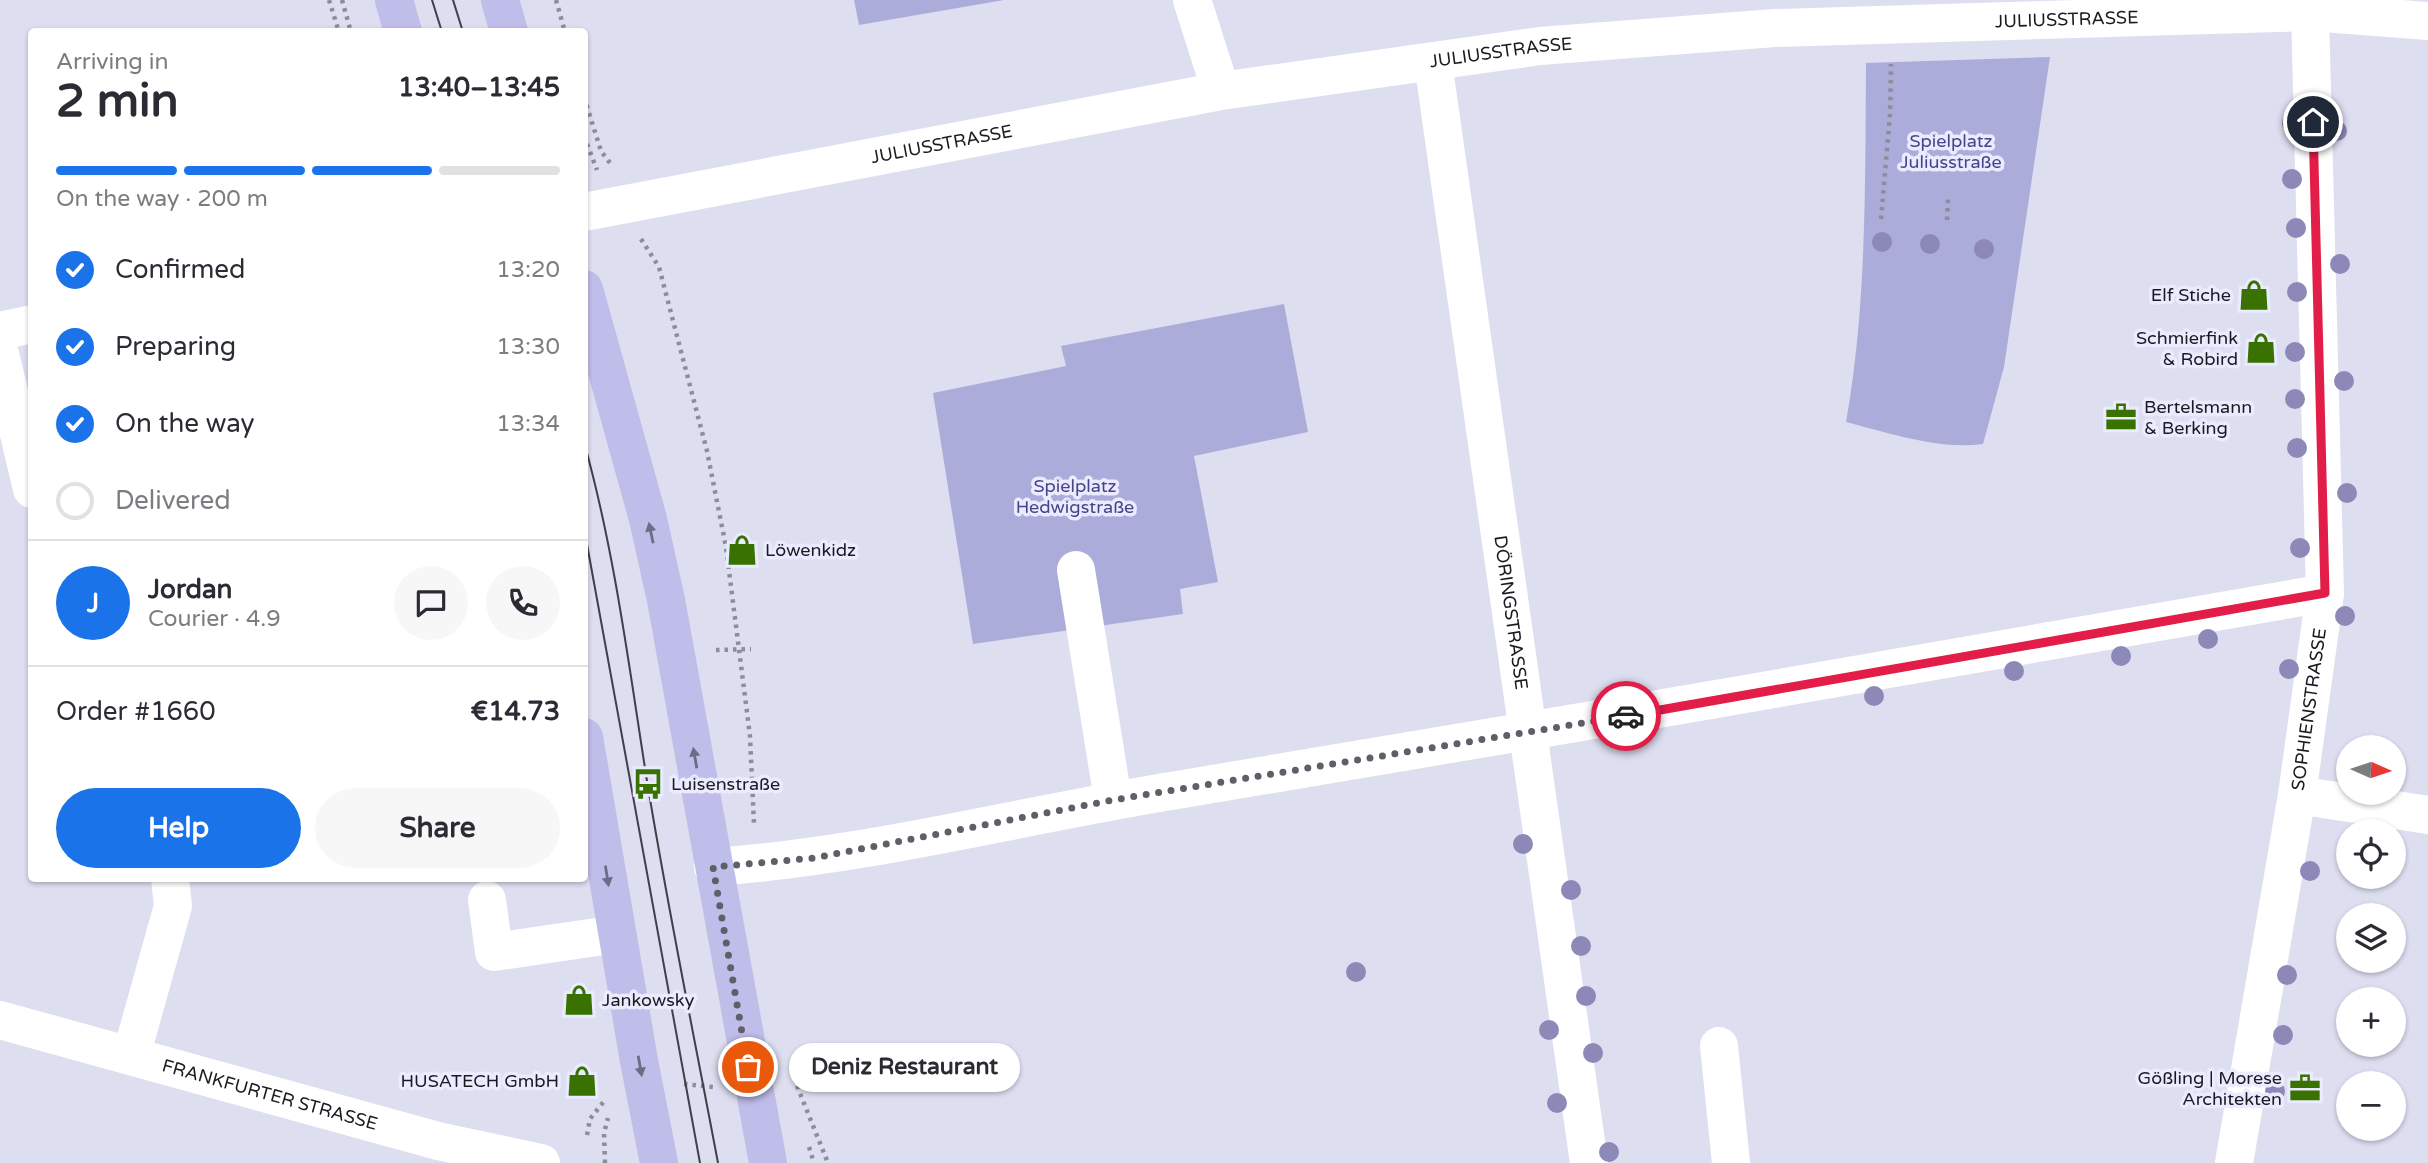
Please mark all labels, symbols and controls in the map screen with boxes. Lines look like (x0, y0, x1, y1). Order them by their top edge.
street label: JULIUSSTRASSE (1995, 6, 2139, 32)
street label: JULIUSSTRASSE (1428, 33, 1573, 72)
text: Arriving in (56, 48, 169, 76)
text: 13:40–13:45 (398, 72, 560, 103)
text: 2 min (56, 74, 179, 129)
pin (2283, 92, 2343, 152)
icon: home (2294, 103, 2332, 141)
street label: JULIUSSTRASSE (869, 120, 1014, 168)
park label: Spielplatz Juliusstraße (1900, 130, 2002, 173)
text: On the way · 200 m (56, 185, 268, 213)
icon: check (56, 251, 94, 289)
text: Confirmed (115, 254, 245, 285)
text: 13:20 (496, 256, 560, 284)
shop icon: Elf Stiche (2237, 278, 2271, 312)
place label: Elf Stiche (2151, 284, 2231, 306)
place label: Schmierfink & Robird (2136, 327, 2238, 370)
icon: check (56, 328, 94, 366)
text: Preparing (115, 331, 236, 362)
shop icon: Schmierfink & Robird (2244, 331, 2278, 365)
text: 13:30 (496, 333, 560, 361)
place label: Bertelsmann & Berking (2144, 396, 2252, 439)
office icon: Bertelsmann & Berking (2104, 400, 2138, 434)
icon: check (56, 405, 94, 443)
text: On the way (115, 408, 255, 439)
text: 13:34 (496, 410, 560, 438)
park label: Spielplatz Hedwigstraße (1016, 475, 1134, 518)
text: Delivered (115, 485, 231, 516)
one-way arrow (646, 522, 657, 544)
shop icon: Löwenkidz (725, 533, 759, 567)
street label: DÖRINGSTRASSE (1489, 534, 1533, 691)
place label: Löwenkidz (765, 539, 856, 561)
button: chat (394, 566, 468, 640)
button: phone (486, 566, 560, 640)
text: Jordan (148, 574, 232, 605)
text: J (87, 588, 99, 619)
text: Courier · 4.9 (148, 605, 281, 633)
street label: SOPHIENSTRASSE (2287, 627, 2331, 792)
courier (1591, 681, 1661, 751)
text: Order #1660 (56, 696, 216, 727)
text: €14.73 (470, 696, 560, 727)
icon: car (1607, 697, 1645, 735)
north arrow (2336, 735, 2406, 805)
map controls (2336, 735, 2406, 1141)
one-way arrow (689, 747, 700, 769)
bus stop icon: Luisenstraße (631, 767, 665, 801)
place label: Luisenstraße (671, 773, 780, 795)
button: Help (56, 788, 301, 868)
button: Share (315, 788, 560, 868)
button: locate (2336, 819, 2406, 889)
one-way arrow (602, 866, 613, 888)
button: layers (2336, 903, 2406, 973)
shop icon: Jankowsky (562, 983, 596, 1017)
button: + (2336, 987, 2406, 1057)
place label: Jankowsky (602, 989, 695, 1011)
pin (718, 1037, 778, 1097)
callout: Deniz Restaurant (790, 1042, 1021, 1092)
icon: bag (729, 1048, 767, 1086)
text: Deniz Restaurant (811, 1053, 998, 1081)
street label: FRANKFURTER STRASSE (160, 1054, 380, 1135)
one-way arrow (634, 1055, 645, 1077)
shop icon: HUSATECH GmbH (565, 1064, 599, 1098)
place label: Gößling | Morese Architekten (2138, 1067, 2282, 1110)
place label: HUSATECH GmbH (400, 1070, 559, 1092)
office icon: Gößling | Morese Architekten (2288, 1071, 2322, 1105)
button: − (2336, 1071, 2406, 1141)

